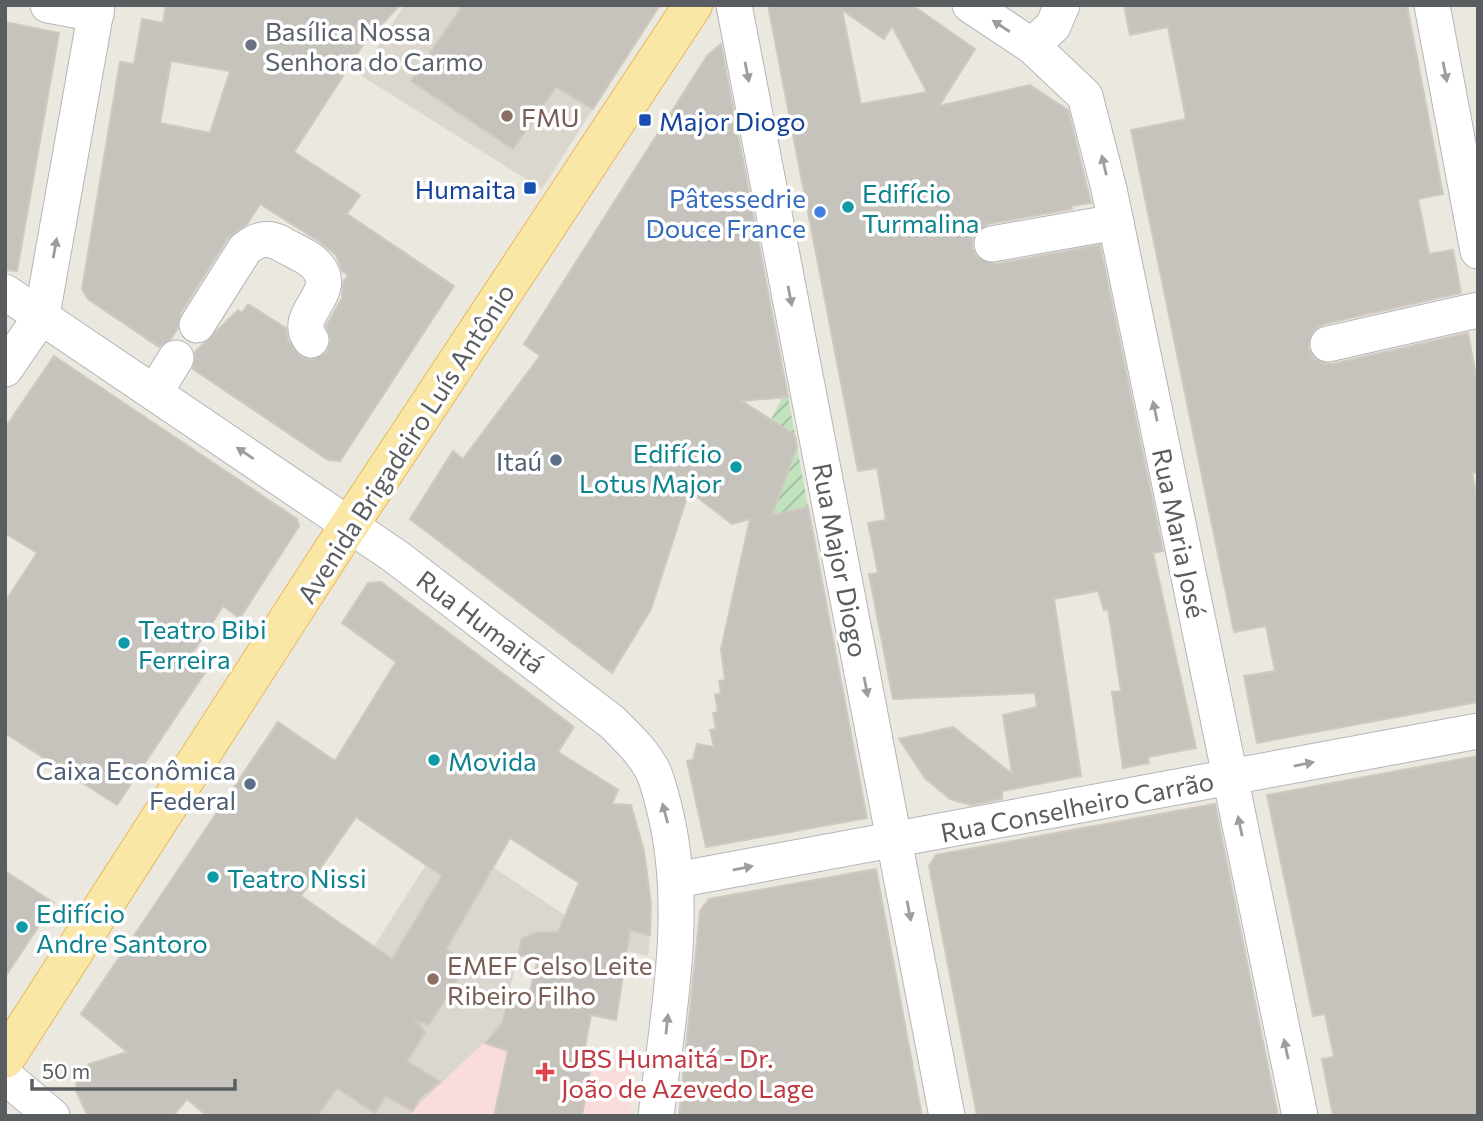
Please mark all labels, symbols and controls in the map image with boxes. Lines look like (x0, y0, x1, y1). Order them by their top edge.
place label: Basílica Nossa Senhora do Carmo (265, 15, 484, 76)
one-way arrow (991, 19, 1010, 32)
marker: Basílica Nossa Senhora do Carmo (243, 37, 259, 53)
one-way arrow (742, 61, 753, 83)
one-way arrow (1439, 61, 1450, 83)
place label: FMU (521, 101, 580, 132)
place label: Major Diogo (659, 105, 806, 136)
marker: FMU (499, 108, 515, 124)
marker: Major Diogo (637, 112, 653, 128)
one-way arrow (1098, 153, 1109, 175)
place label: Humaita (415, 173, 516, 204)
place label: Edifício Turmalina (862, 177, 979, 238)
marker: Humaita (522, 180, 538, 196)
place label: Pâtessedrie Douce France (646, 182, 806, 243)
marker: Edifício Turmalina (840, 199, 856, 215)
marker: Pâtessedrie Douce France (812, 204, 828, 220)
one-way arrow (50, 237, 61, 259)
street label: Avenida Brigadeiro Luís Antônio (290, 277, 520, 609)
one-way arrow (785, 285, 796, 307)
one-way arrow (1149, 400, 1160, 422)
place label: Edifício Lotus Major (579, 437, 722, 498)
place label: Itaú (496, 445, 542, 476)
street label: Rua Maria José (1147, 445, 1213, 621)
one-way arrow (236, 446, 254, 460)
marker: Itaú (548, 452, 564, 468)
marker: Edifício Lotus Major (728, 459, 744, 475)
street label: Rua Major Diogo (807, 460, 875, 660)
street label: Rua Humaitá (411, 563, 551, 679)
place label: Teatro Bibi Ferreira (138, 613, 267, 674)
marker: Teatro Bibi Ferreira (116, 635, 132, 651)
one-way arrow (861, 676, 872, 698)
place label: Movida (448, 745, 537, 776)
marker: Movida (426, 752, 442, 768)
place label: Caixa Econômica Federal (35, 754, 236, 815)
one-way arrow (1293, 758, 1315, 769)
street label: Rua Conselheiro Carrão (938, 764, 1216, 848)
marker: Caixa Econômica Federal (242, 776, 258, 792)
one-way arrow (659, 802, 670, 824)
one-way arrow (1235, 815, 1246, 837)
place label: Teatro Nissi (227, 862, 367, 893)
one-way arrow (732, 863, 754, 874)
marker: Teatro Nissi (205, 869, 221, 885)
place label: Edifício Andre Santoro (36, 897, 208, 958)
one-way arrow (903, 900, 914, 922)
marker: Edifício Andre Santoro (14, 919, 30, 935)
place label: EMEF Celso Leite Ribeiro Filho (447, 949, 653, 1010)
marker: EMEF Celso Leite Ribeiro Filho (425, 971, 441, 987)
one-way arrow (661, 1012, 672, 1034)
one-way arrow (1280, 1038, 1291, 1060)
place label: UBS Humaitá - Dr. João de Azevedo Lage (561, 1042, 814, 1103)
scale bar (32, 1048, 234, 1092)
text: 50 m (42, 1058, 90, 1083)
marker: UBS Humaitá - Dr. João de Azevedo Lage (535, 1062, 555, 1082)

